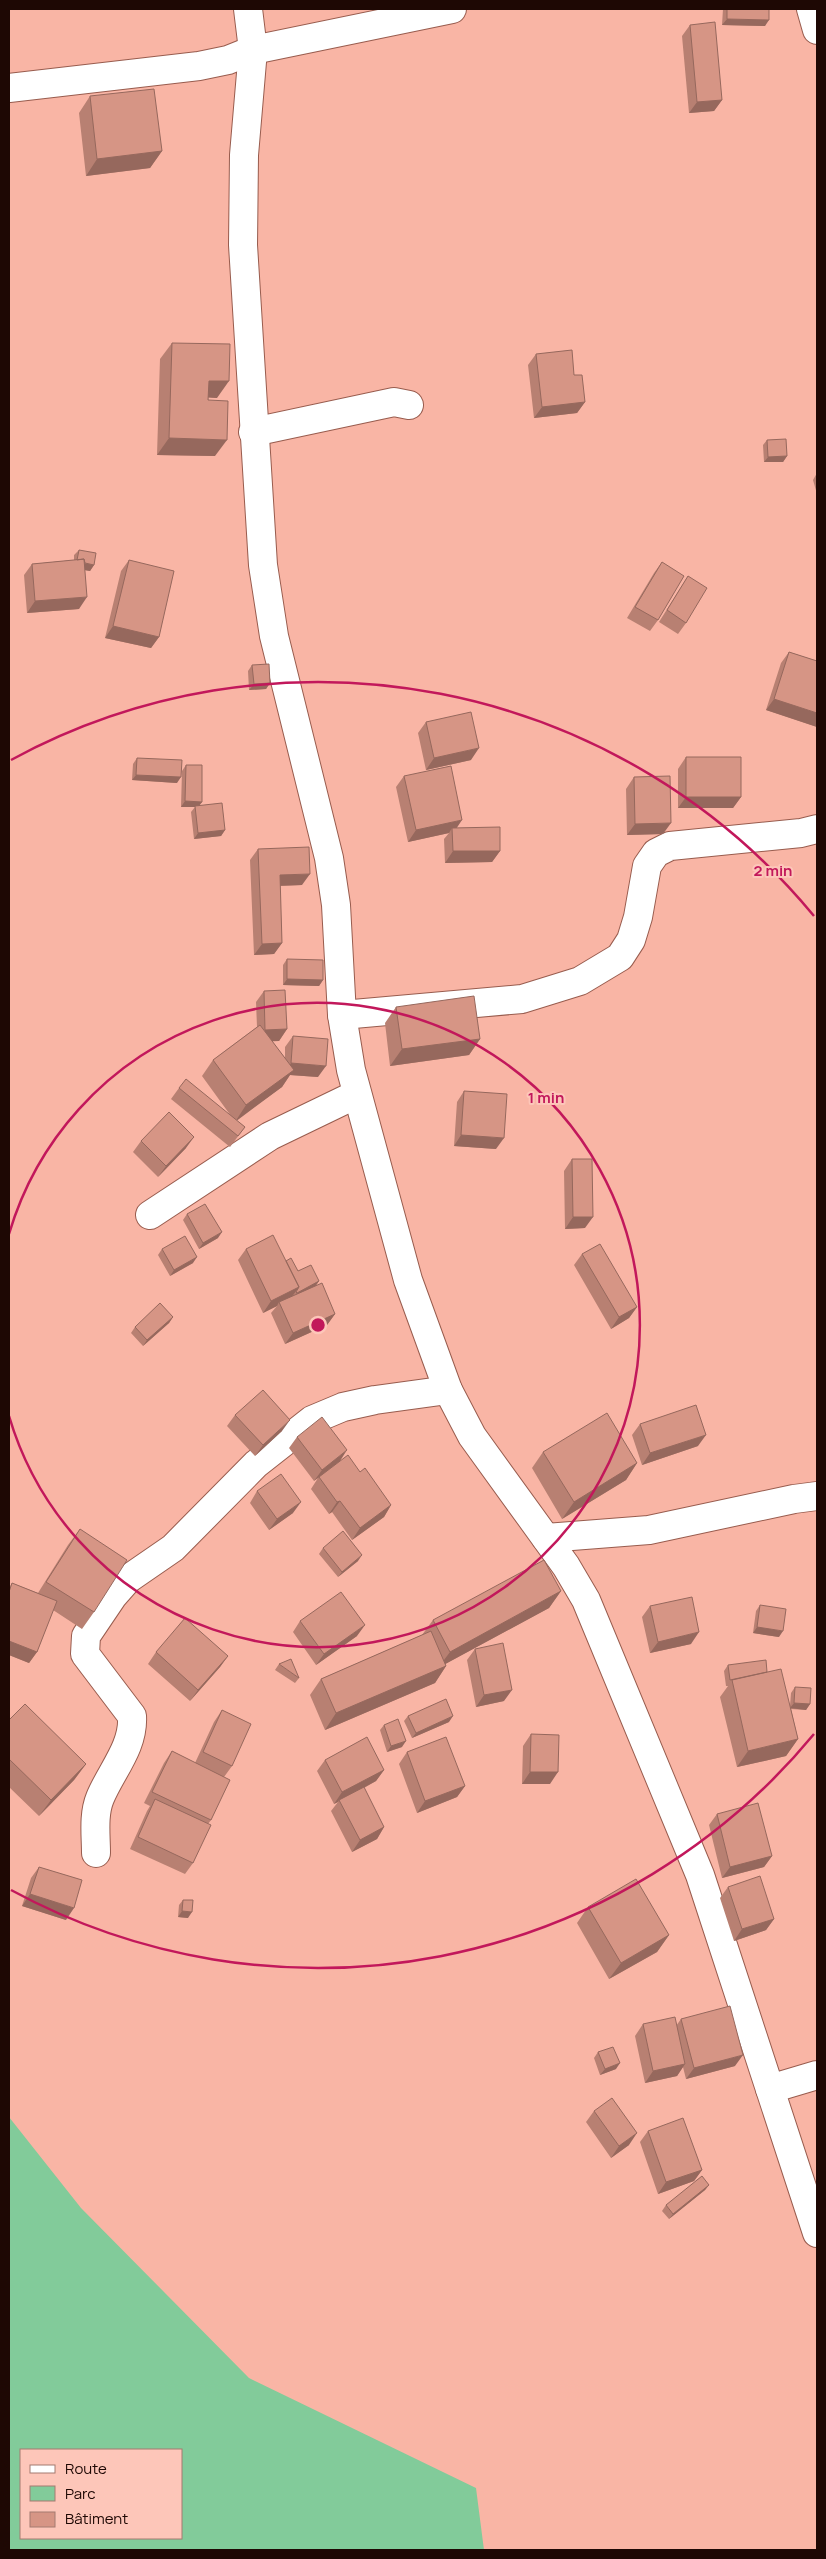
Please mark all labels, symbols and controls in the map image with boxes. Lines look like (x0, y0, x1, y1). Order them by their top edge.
text: 2 min (753, 860, 793, 881)
text: 1 min (528, 1087, 564, 1108)
centre of rings (309, 1316, 327, 1334)
legend (20, 2449, 182, 2539)
text: Route (65, 2458, 107, 2479)
text: Parc (65, 2483, 96, 2504)
text: Bâtiment (65, 2508, 128, 2529)

